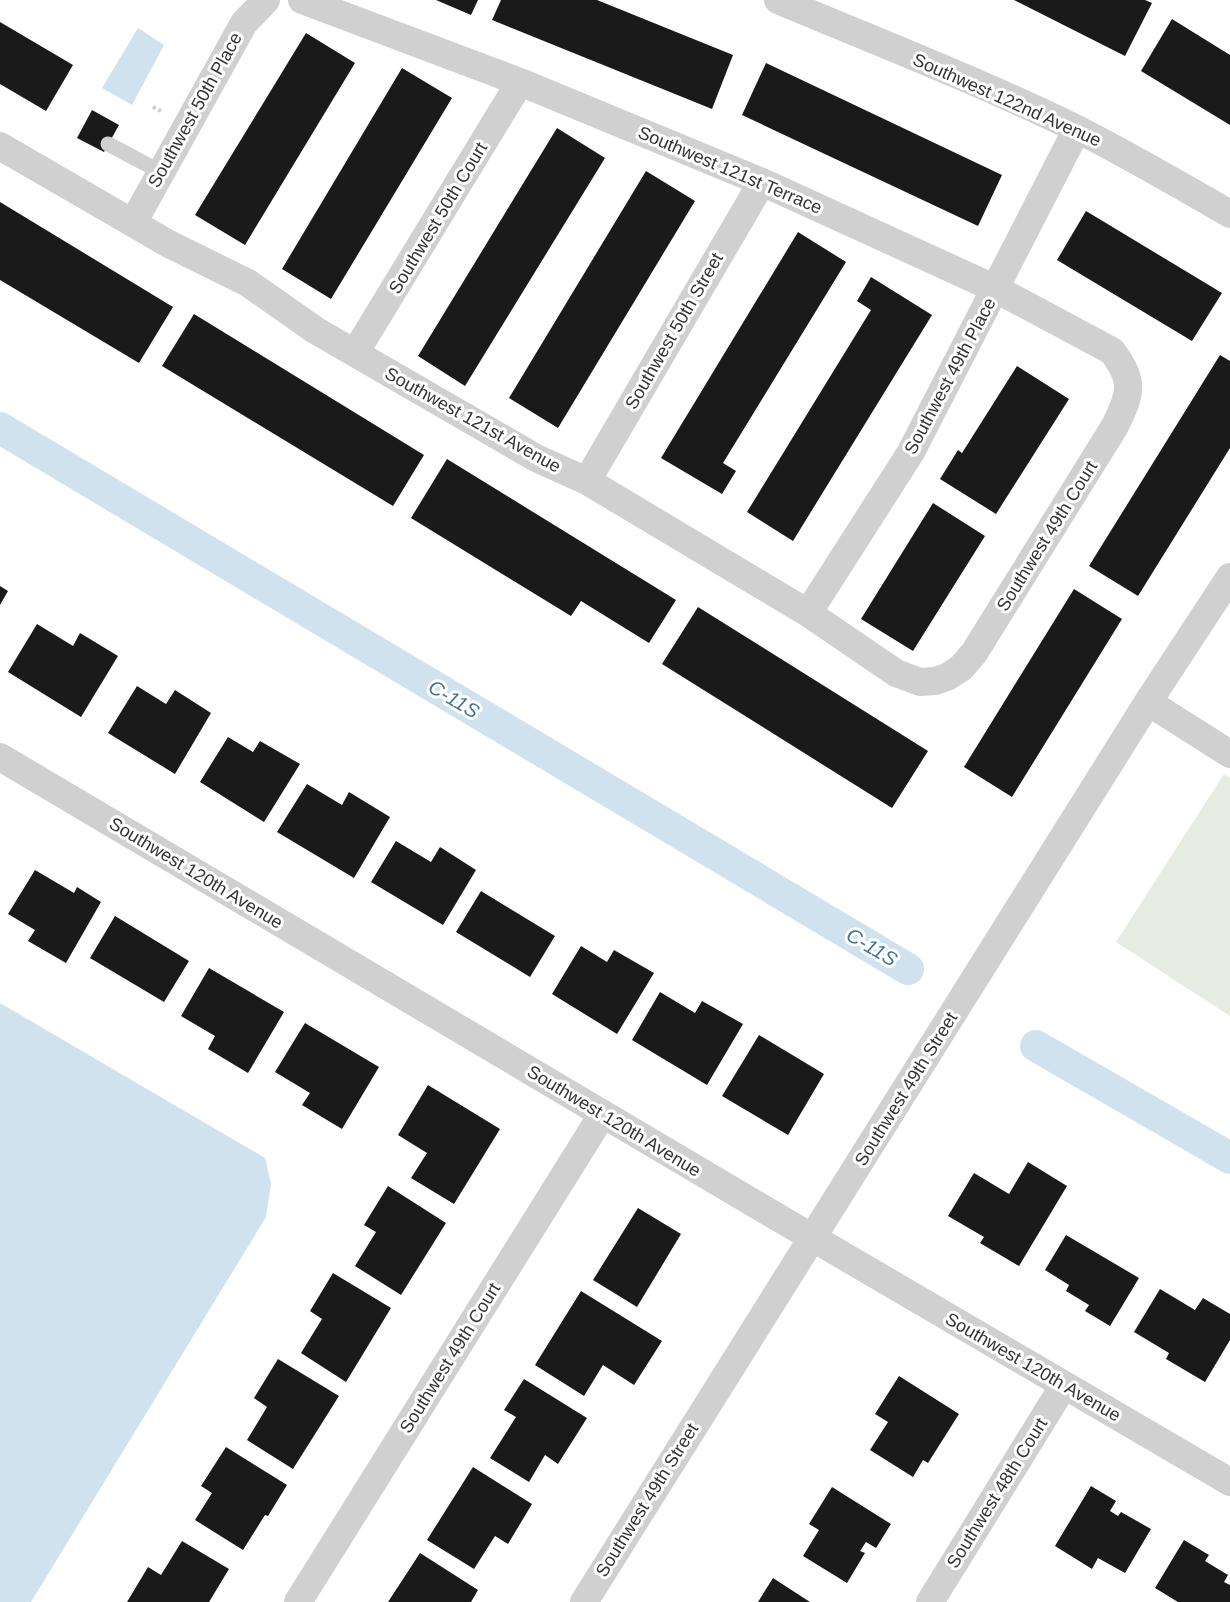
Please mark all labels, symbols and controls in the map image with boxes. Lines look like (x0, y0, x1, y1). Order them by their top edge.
street label: Southwest 50th Place (144, 29, 246, 191)
street label: Southwest 122nd Avenue (910, 49, 1104, 151)
street label: Southwest 121st Terrace (635, 122, 825, 218)
street label: Southwest 50th Court (385, 139, 491, 297)
street label: Southwest 50th Street (621, 249, 727, 413)
street label: Southwest 49th Place (900, 294, 1000, 458)
street label: Southwest 121st Avenue (382, 363, 564, 477)
street label: Southwest 49th Court (993, 457, 1101, 615)
water label: C-11S (425, 675, 484, 723)
street label: Southwest 120th Avenue (106, 813, 286, 933)
water label: C-11S (843, 923, 902, 971)
street label: Southwest 49th Street (851, 1009, 961, 1169)
street label: Southwest 120th Avenue (524, 1061, 704, 1181)
street label: Southwest 49th Court (396, 1279, 504, 1437)
street label: Southwest 120th Avenue (942, 1309, 1124, 1425)
street label: Southwest 48th Court (943, 1414, 1051, 1572)
street label: Southwest 49th Street (592, 1420, 702, 1580)

